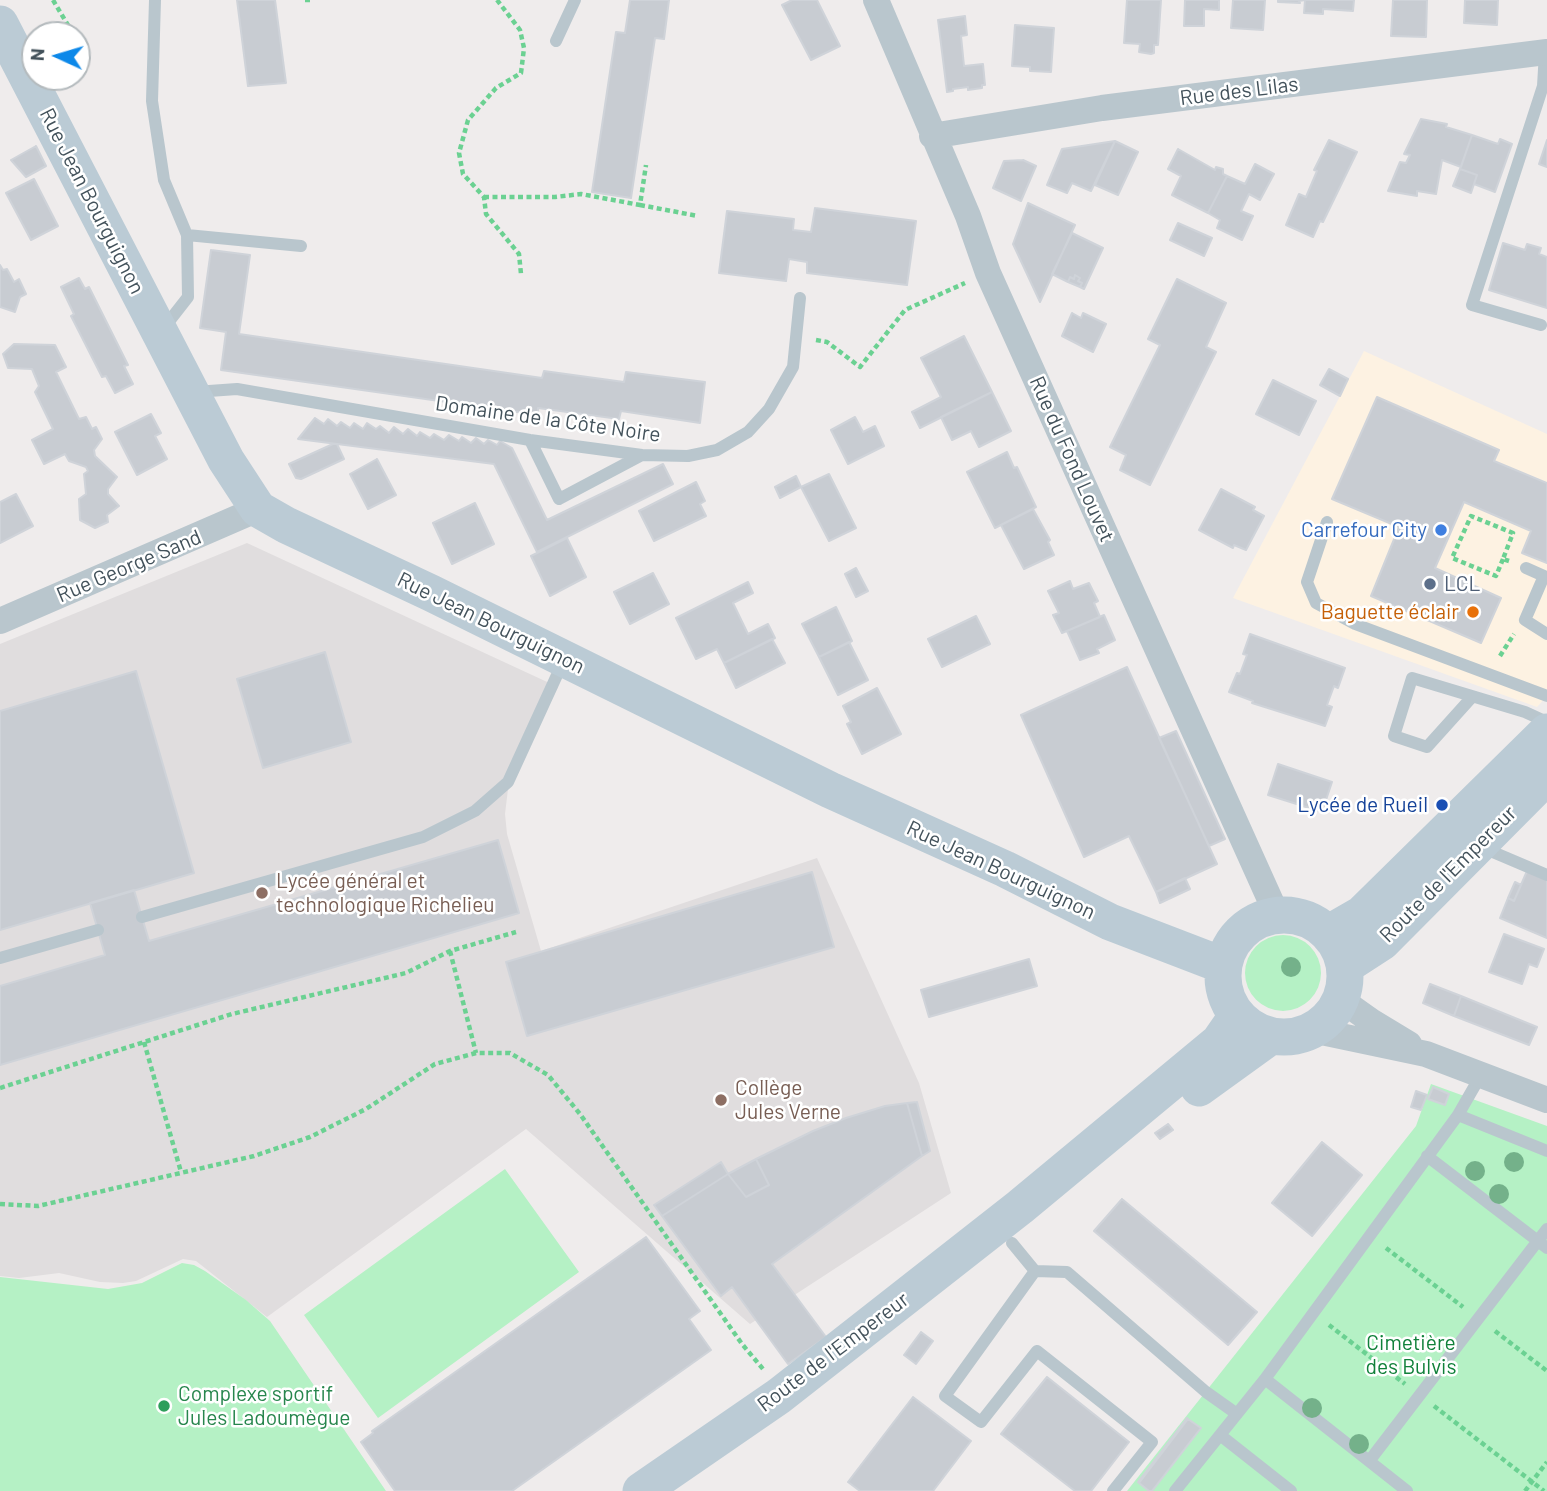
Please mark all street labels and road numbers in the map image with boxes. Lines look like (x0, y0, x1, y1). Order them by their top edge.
street label: Rue des Lilas (1178, 71, 1300, 111)
street label: Rue Jean Bourguignon (34, 104, 150, 298)
street label: Rue du Fond Louvet (1024, 372, 1120, 546)
street label: Domaine de la Côte Noire (434, 391, 662, 447)
street label: Rue George Sand (53, 524, 205, 608)
street label: Rue Jean Bourguignon (393, 567, 589, 679)
street label: Route de l'Empereur (1374, 800, 1522, 948)
street label: Rue Jean Bourguignon (903, 815, 1099, 925)
street label: Route de l'Empereur (752, 1287, 914, 1417)

